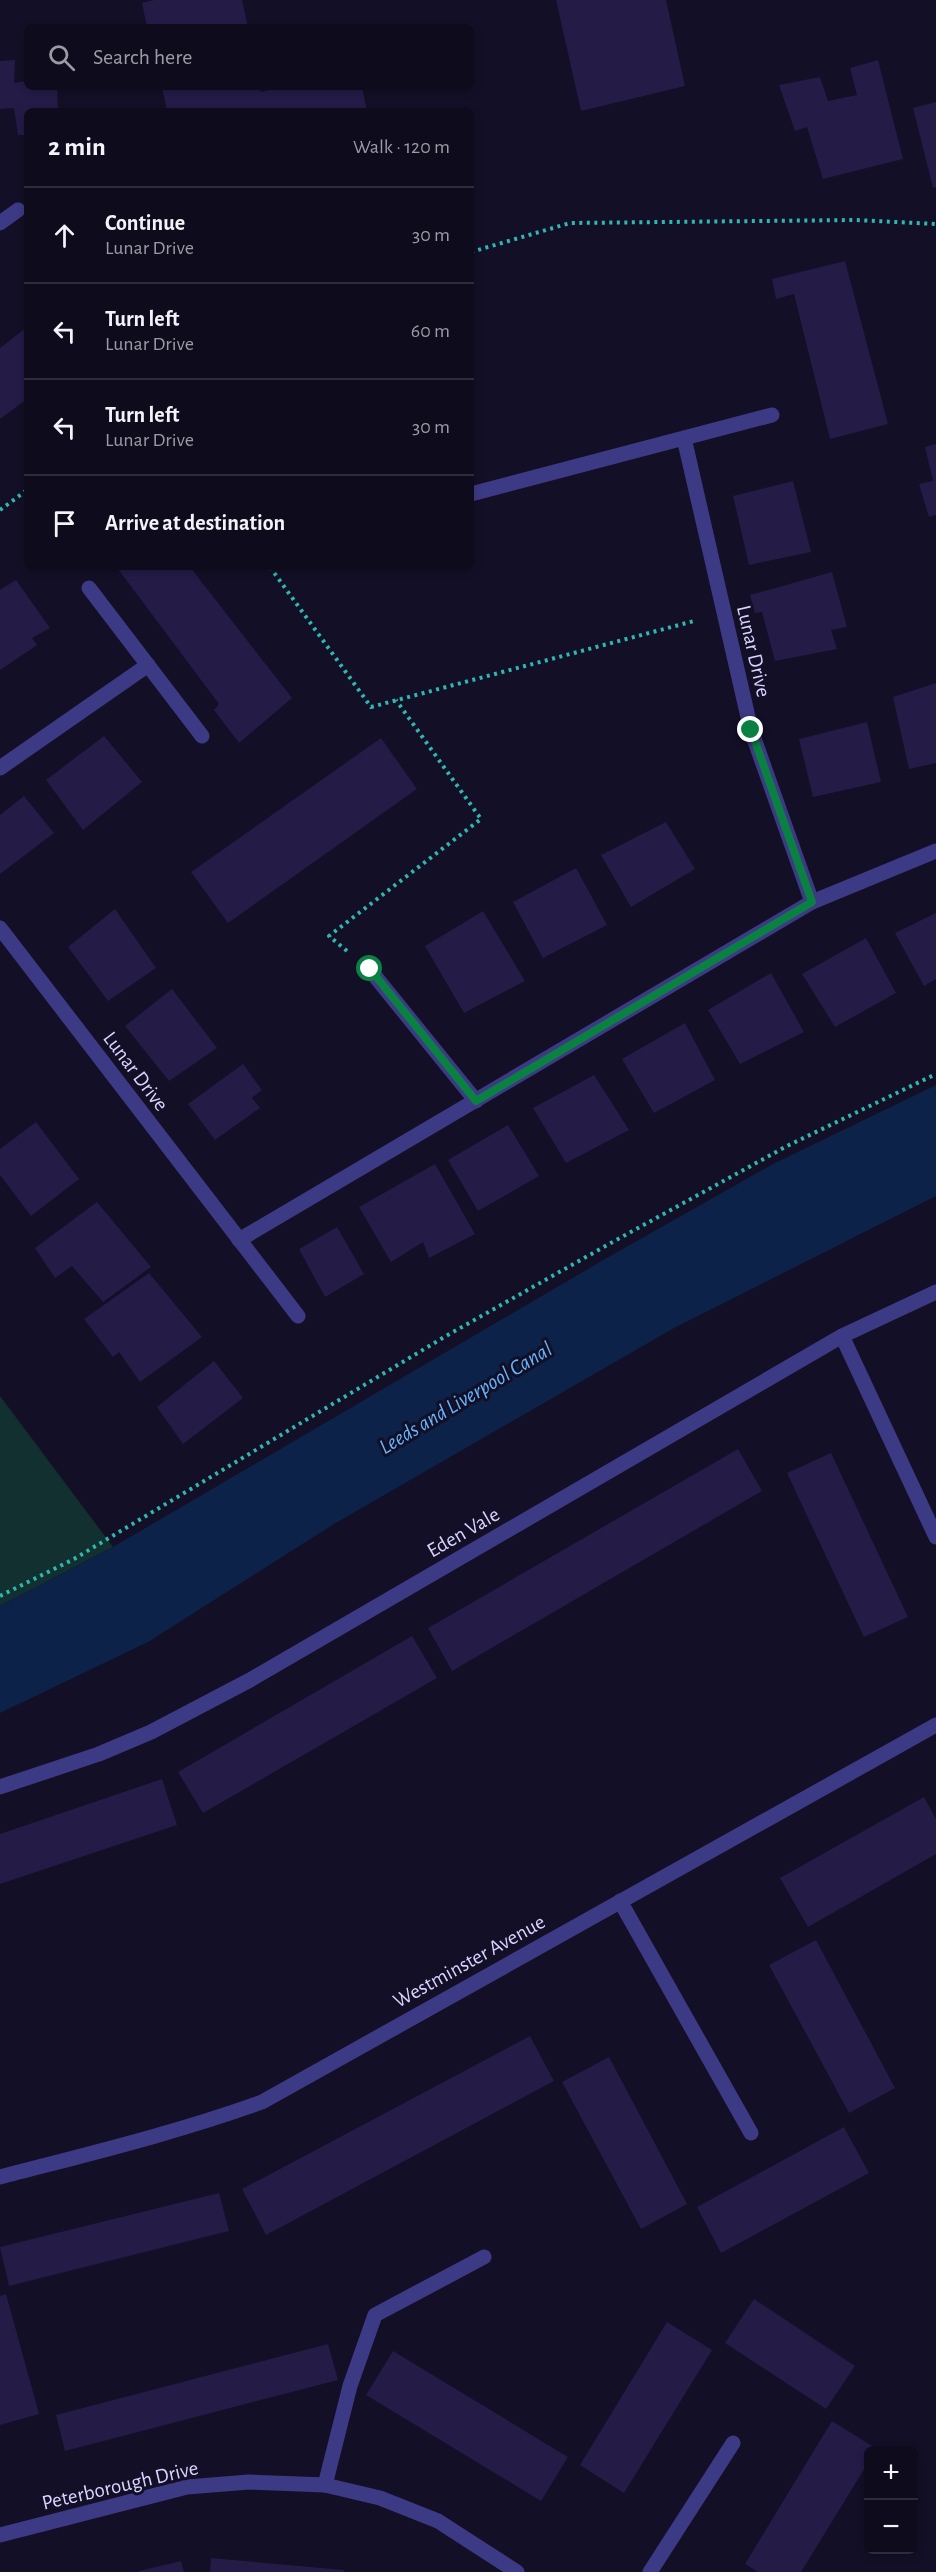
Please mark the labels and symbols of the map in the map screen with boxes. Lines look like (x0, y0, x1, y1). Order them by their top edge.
street label: Lunar Drive (733, 603, 774, 699)
route end (737, 716, 763, 742)
route start (356, 955, 382, 981)
street label: Lunar Drive (99, 1028, 172, 1115)
water label: Leeds and Liverpool Canal (375, 1338, 556, 1459)
street label: Eden Vale (423, 1503, 503, 1561)
street label: Westminster Avenue (390, 1911, 549, 2012)
street label: Peterborough Drive (40, 2457, 200, 2514)

